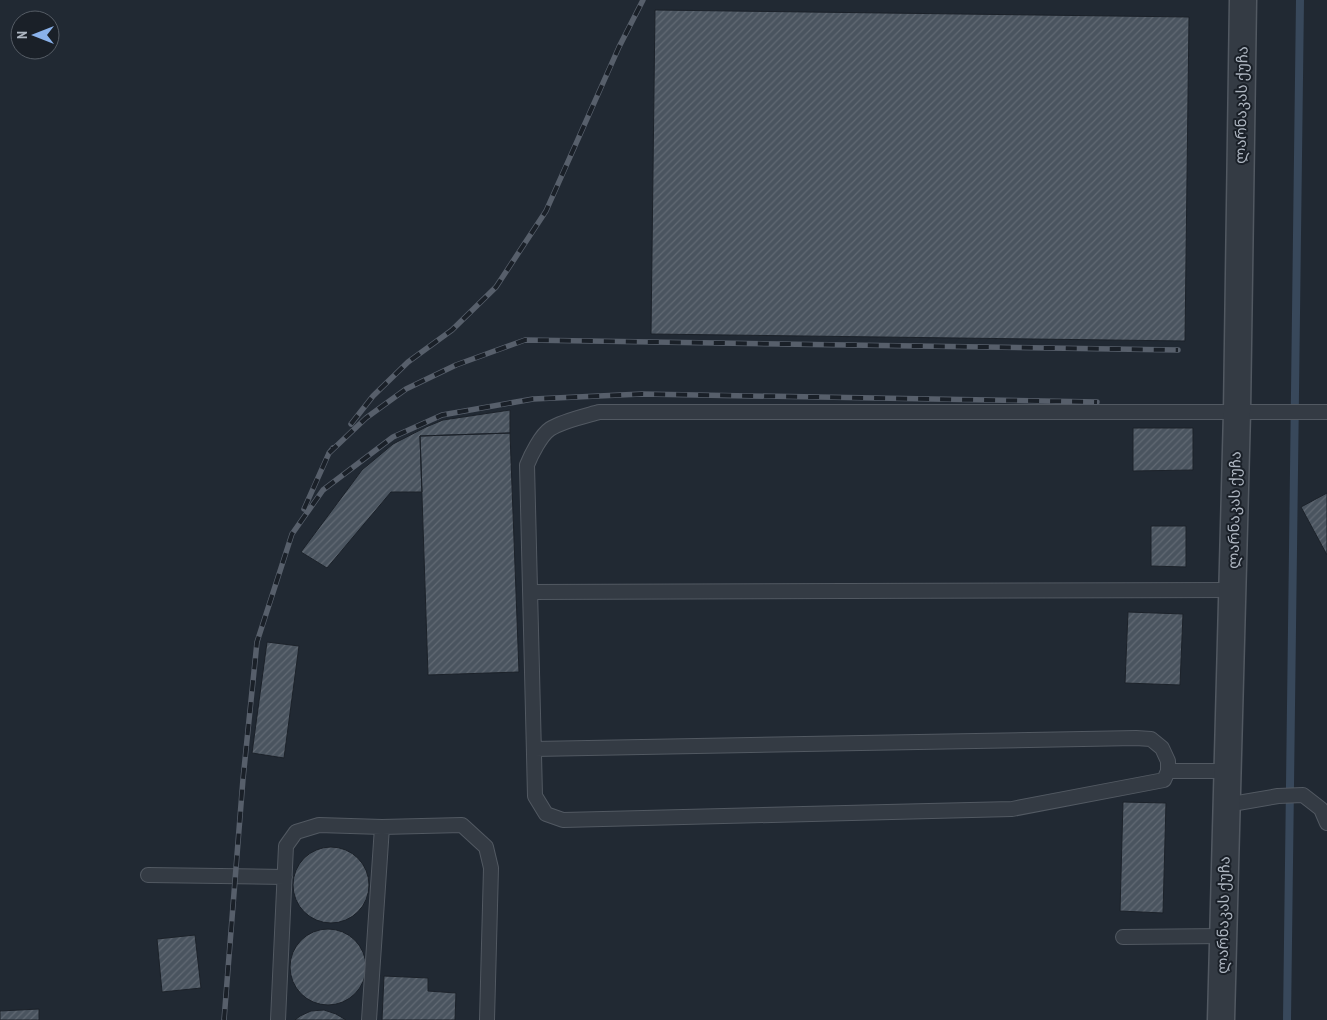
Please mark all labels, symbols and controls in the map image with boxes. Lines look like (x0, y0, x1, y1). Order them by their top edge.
north arrow (10, 10, 60, 60)
text: N (13, 31, 31, 39)
street label: ლარნაკას ქუჩა (1230, 46, 1252, 164)
street label: ლარნაკას ქუჩა (1223, 451, 1245, 569)
street label: ლარნაკას ქუჩა (1212, 856, 1234, 974)

